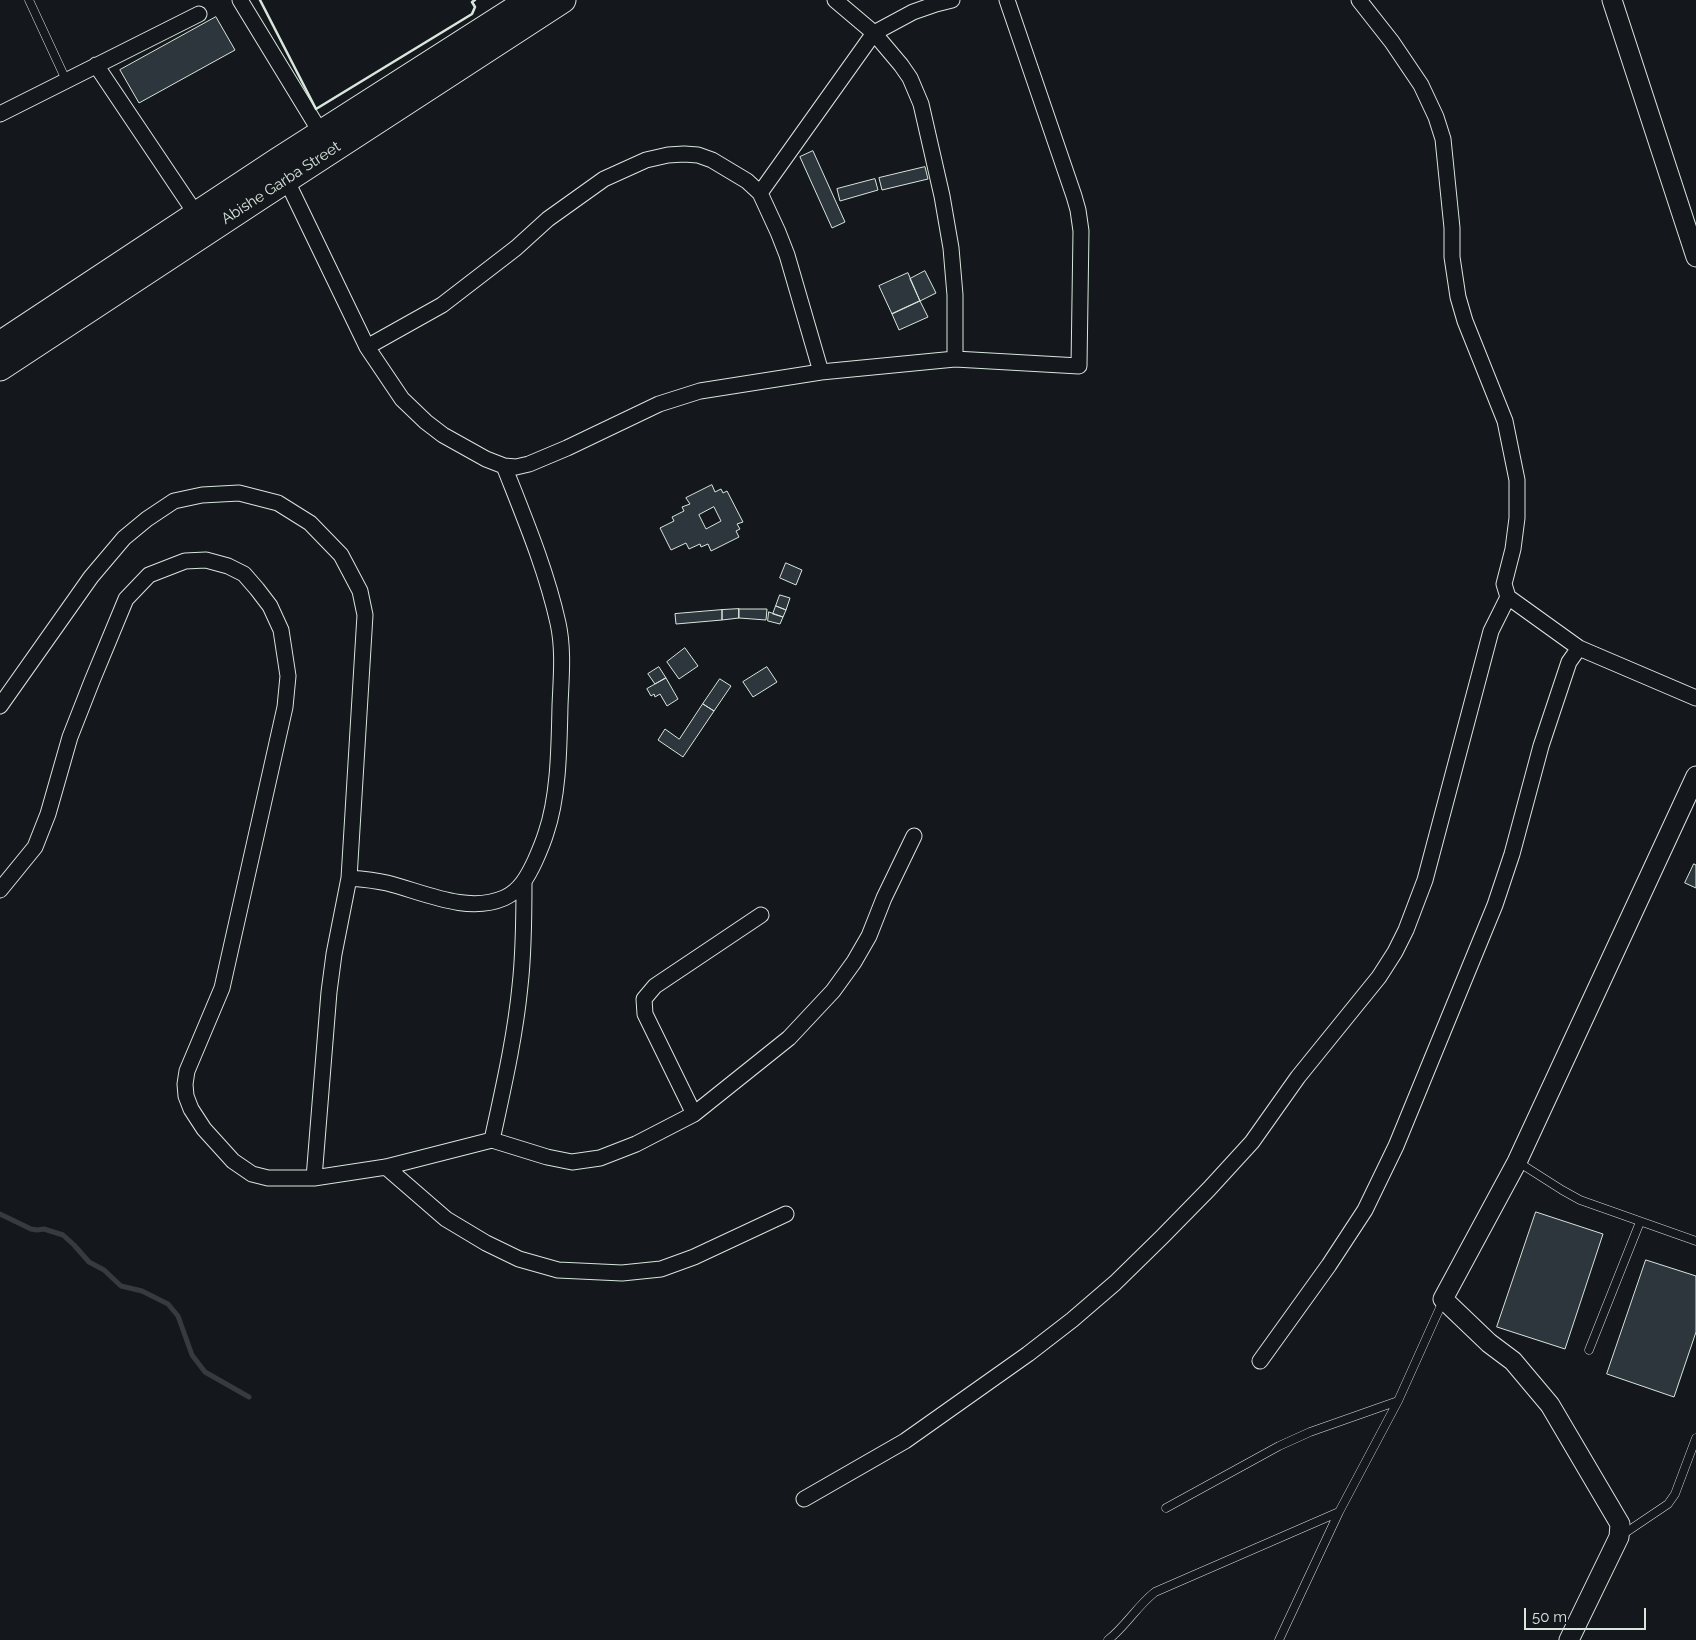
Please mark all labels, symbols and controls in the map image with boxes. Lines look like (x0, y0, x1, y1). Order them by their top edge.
street label: Abishe Garba Street (218, 138, 344, 228)
scale bar (1526, 1598, 1648, 1630)
text: 50 m (1532, 1608, 1567, 1626)

